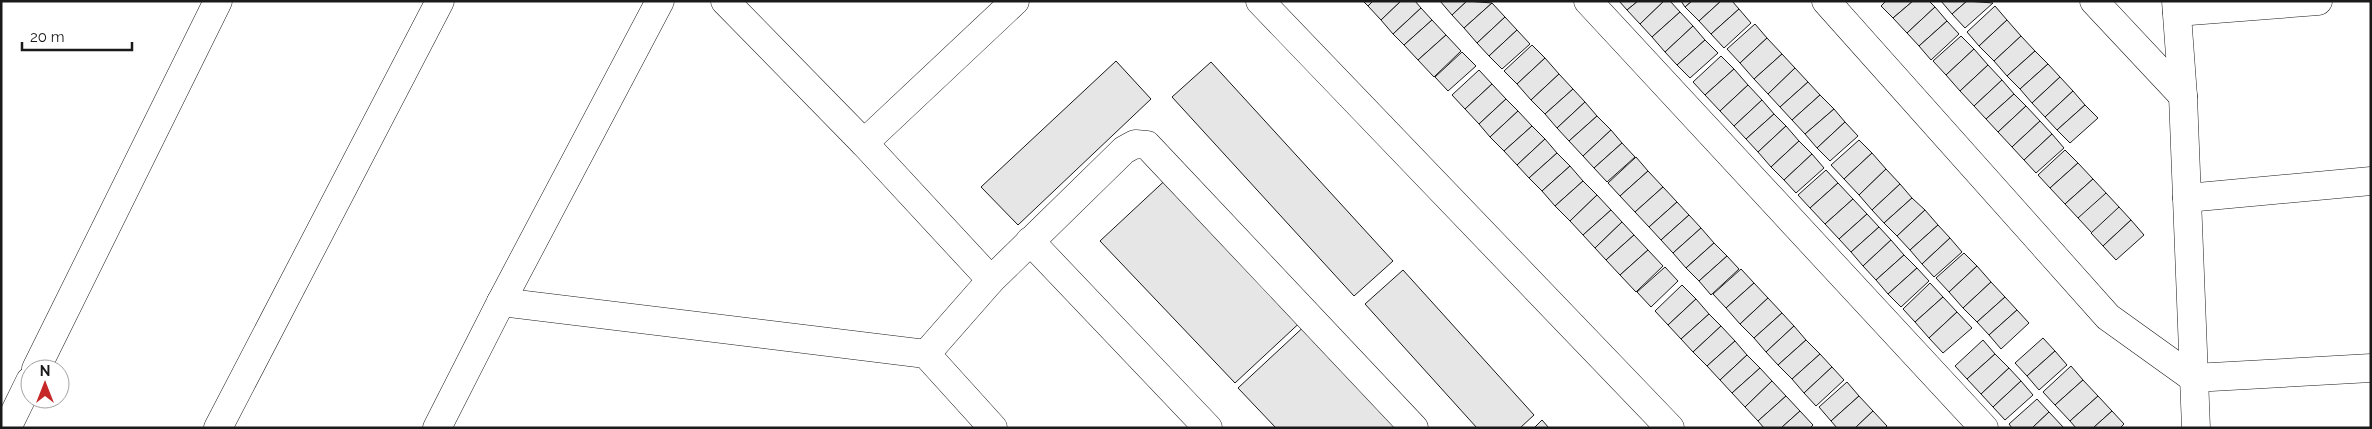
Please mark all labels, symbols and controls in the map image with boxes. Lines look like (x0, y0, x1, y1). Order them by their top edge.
scale bar (22, 20, 132, 52)
text: 20 m (30, 28, 65, 46)
north arrow (20, 359, 70, 409)
text: N (40, 363, 50, 379)

